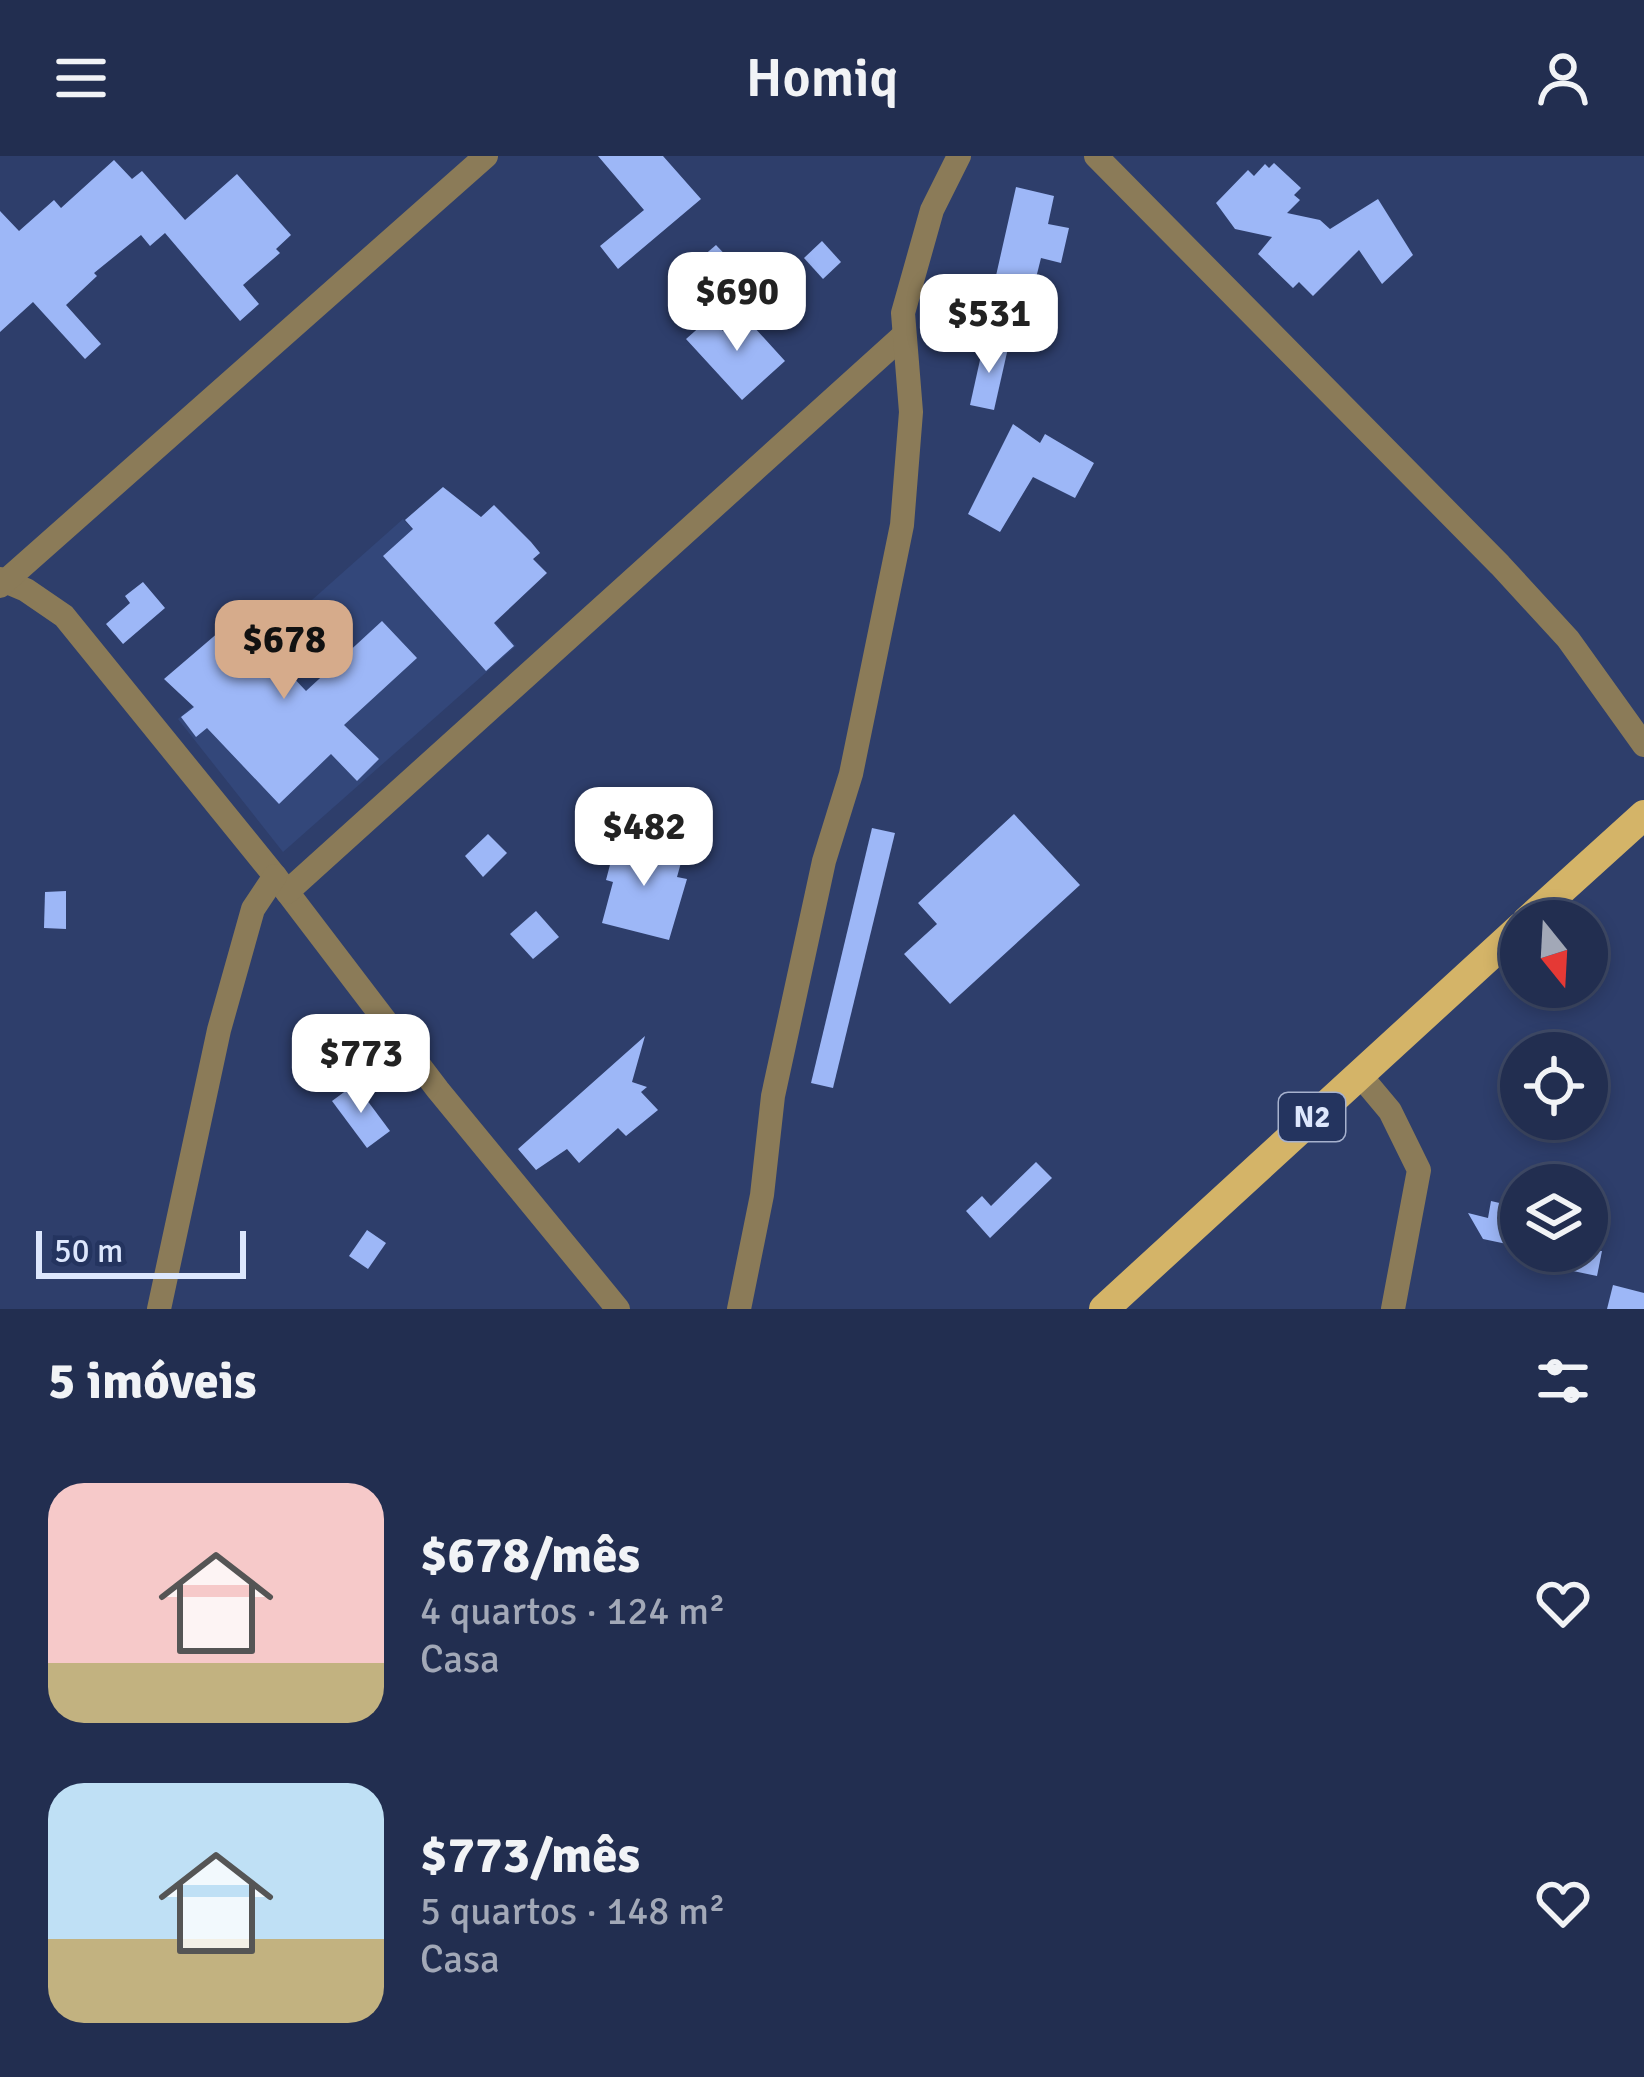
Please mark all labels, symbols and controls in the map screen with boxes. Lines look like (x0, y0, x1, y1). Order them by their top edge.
icon: menu (48, 45, 114, 111)
text: Homiq (746, 45, 898, 112)
icon: person (1530, 45, 1596, 111)
pin: $690 (666, 252, 808, 354)
text: $690 (695, 267, 779, 315)
pin: $531 (918, 274, 1060, 376)
text: $531 (947, 289, 1031, 337)
pin: $678 (213, 600, 355, 702)
text: $678 (242, 615, 326, 663)
pin: $482 (573, 787, 715, 889)
text: $482 (602, 802, 686, 850)
north arrow (1500, 900, 1608, 1008)
map controls (1500, 900, 1608, 1272)
pin: $773 (290, 1014, 432, 1116)
text: $773 (319, 1029, 403, 1077)
button: locate (1500, 1032, 1608, 1140)
road number: N2 (1279, 1093, 1345, 1141)
button: layers (1500, 1164, 1608, 1272)
scale bar (36, 1225, 246, 1278)
text: 50 m (54, 1231, 123, 1272)
icon: filters (1530, 1348, 1596, 1414)
text: 5 imóveis (48, 1350, 257, 1413)
text: $678/mês (420, 1524, 640, 1587)
icon: home (144, 1531, 288, 1675)
icon: heart (1530, 1570, 1596, 1636)
text: 4 quartos · 124 m² (420, 1587, 725, 1635)
text: Casa (420, 1635, 500, 1683)
text: $773/mês (420, 1824, 640, 1887)
icon: home (144, 1831, 288, 1975)
icon: heart (1530, 1870, 1596, 1936)
text: 5 quartos · 148 m² (420, 1887, 725, 1935)
text: Casa (420, 1935, 500, 1983)

